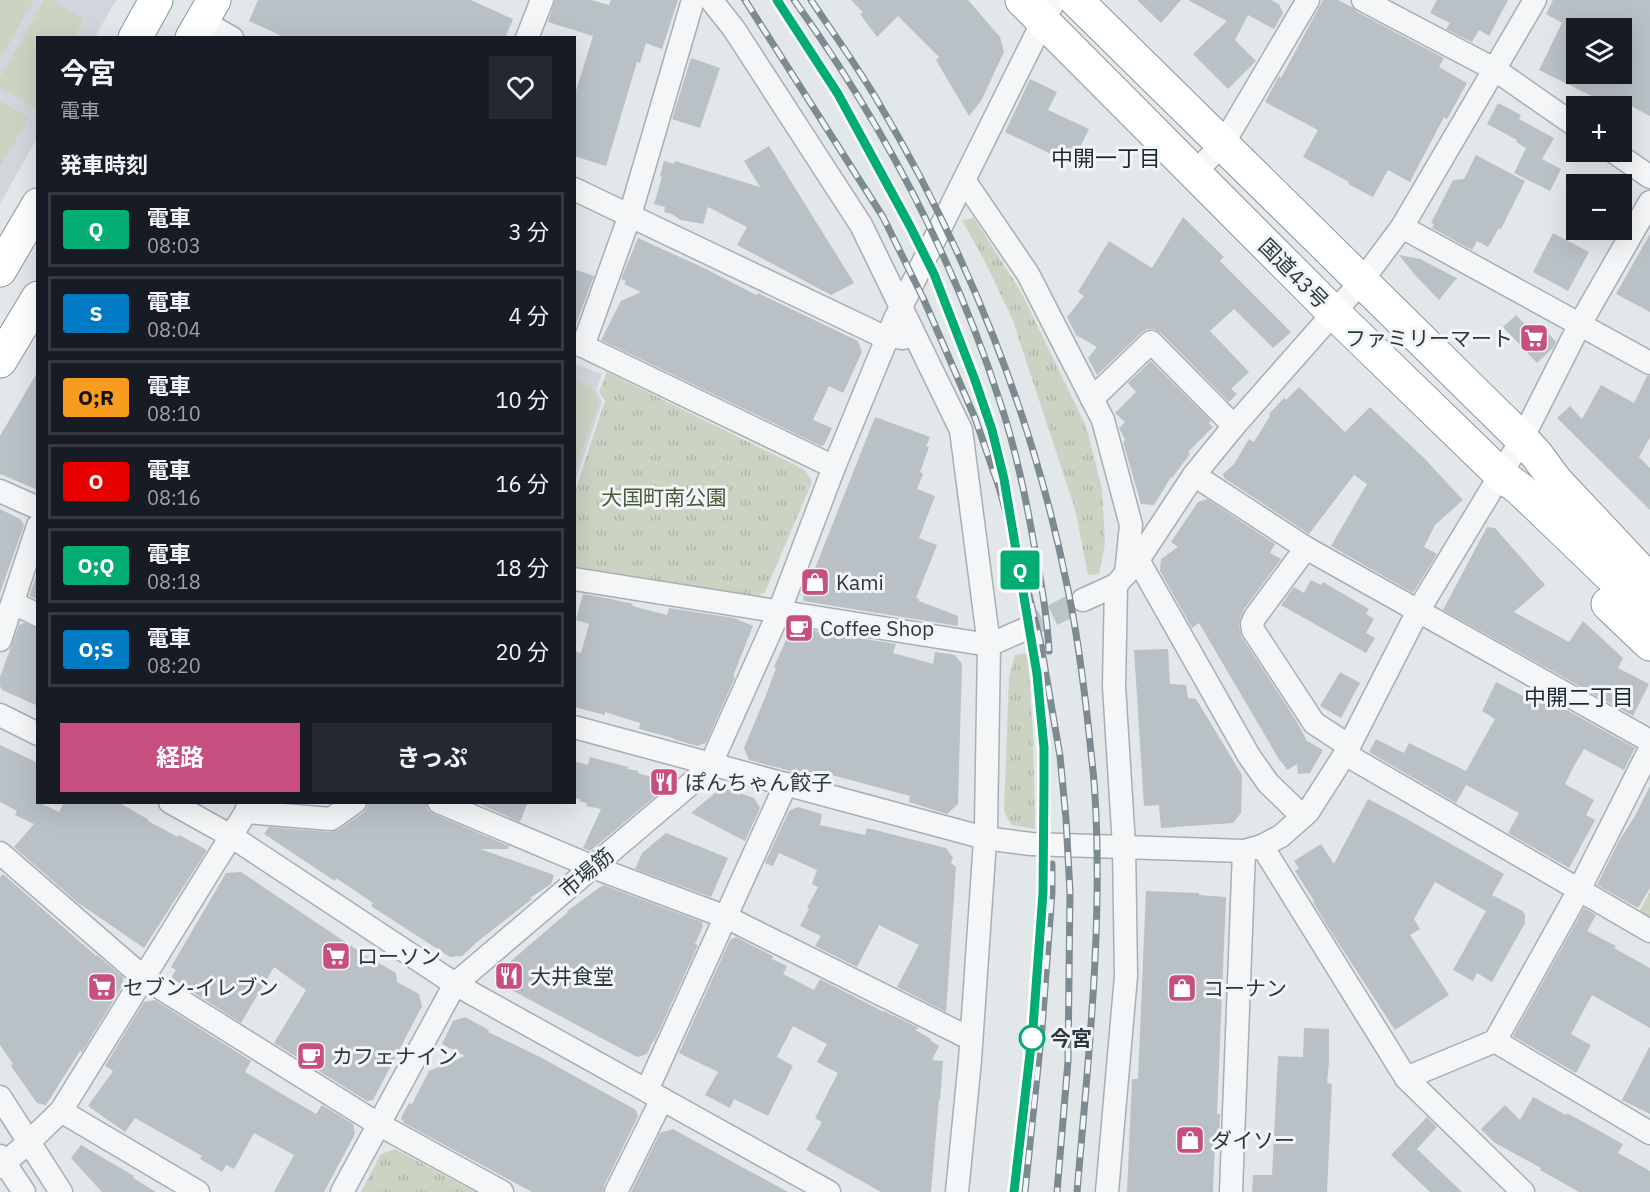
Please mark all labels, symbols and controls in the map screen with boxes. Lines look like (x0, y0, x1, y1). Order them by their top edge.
map controls (1566, 18, 1632, 240)
button: layers (1566, 18, 1632, 84)
text: 今宮 (60, 54, 116, 91)
button: heart (489, 56, 552, 119)
button: + (1566, 96, 1632, 162)
text: 電車 (60, 97, 100, 124)
district label: 中開一丁目 (1051, 143, 1161, 172)
text: 発車時刻 (60, 150, 148, 179)
button: − (1566, 174, 1632, 240)
text: 電車 (147, 203, 191, 232)
text: Q (89, 215, 104, 243)
text: 3 分 (509, 217, 549, 246)
text: 08:03 (147, 232, 201, 259)
street label: 国道43号 (1253, 232, 1335, 314)
text: 電車 (147, 287, 191, 316)
text: S (89, 299, 103, 327)
text: 4 分 (509, 301, 549, 330)
text: 08:04 (147, 316, 201, 343)
supermarket icon: ファミリーマート (1518, 322, 1550, 354)
place label: ファミリーマート (1345, 324, 1513, 352)
text: 電車 (147, 371, 191, 400)
text: O;R (78, 383, 114, 411)
text: 10 分 (495, 385, 549, 414)
text: 08:10 (147, 400, 201, 427)
text: 電車 (147, 455, 191, 484)
text: O (89, 467, 104, 495)
text: 16 分 (495, 469, 549, 498)
park label: 大国町南公園 (601, 483, 727, 511)
text: 08:16 (147, 484, 201, 511)
text: 電車 (147, 539, 191, 568)
line badge: Q (1000, 550, 1040, 590)
text: O;Q (78, 551, 114, 579)
text: 18 分 (495, 553, 549, 582)
text: Q (1013, 556, 1028, 584)
shop icon: Kami (799, 566, 831, 598)
text: 08:18 (147, 568, 201, 595)
place label: Kami (836, 568, 884, 596)
cafe icon: Coffee Shop (783, 612, 815, 644)
place label: Coffee Shop (820, 614, 934, 642)
text: 電車 (147, 623, 191, 652)
text: O;S (78, 635, 114, 663)
text: 20 分 (495, 637, 549, 666)
text: 08:20 (147, 652, 201, 679)
district label: 中開二丁目 (1524, 682, 1634, 711)
button: 経路 (60, 723, 300, 792)
button: きっぷ (312, 723, 552, 792)
restaurant icon: ぽんちゃん餃子 (648, 766, 680, 798)
place label: ぽんちゃん餃子 (685, 768, 832, 796)
street label: 市場筋 (553, 841, 619, 903)
supermarket icon: ローソン (320, 940, 352, 972)
place label: ローソン (357, 942, 441, 970)
restaurant icon: 大井食堂 (493, 960, 525, 992)
place label: 大井食堂 (530, 962, 614, 990)
supermarket icon: セブン-イレブン (86, 971, 118, 1003)
shop icon: コーナン (1166, 972, 1198, 1004)
place label: セブン-イレブン (123, 973, 278, 1001)
place label: コーナン (1203, 974, 1287, 1002)
place label: 今宮 (1050, 1024, 1092, 1052)
marker: 今宮 (1019, 1025, 1045, 1051)
cafe icon: カフェナイン (295, 1040, 327, 1072)
place label: カフェナイン (332, 1042, 458, 1070)
shop icon: ダイソー (1174, 1124, 1206, 1156)
place label: ダイソー (1211, 1126, 1295, 1154)

